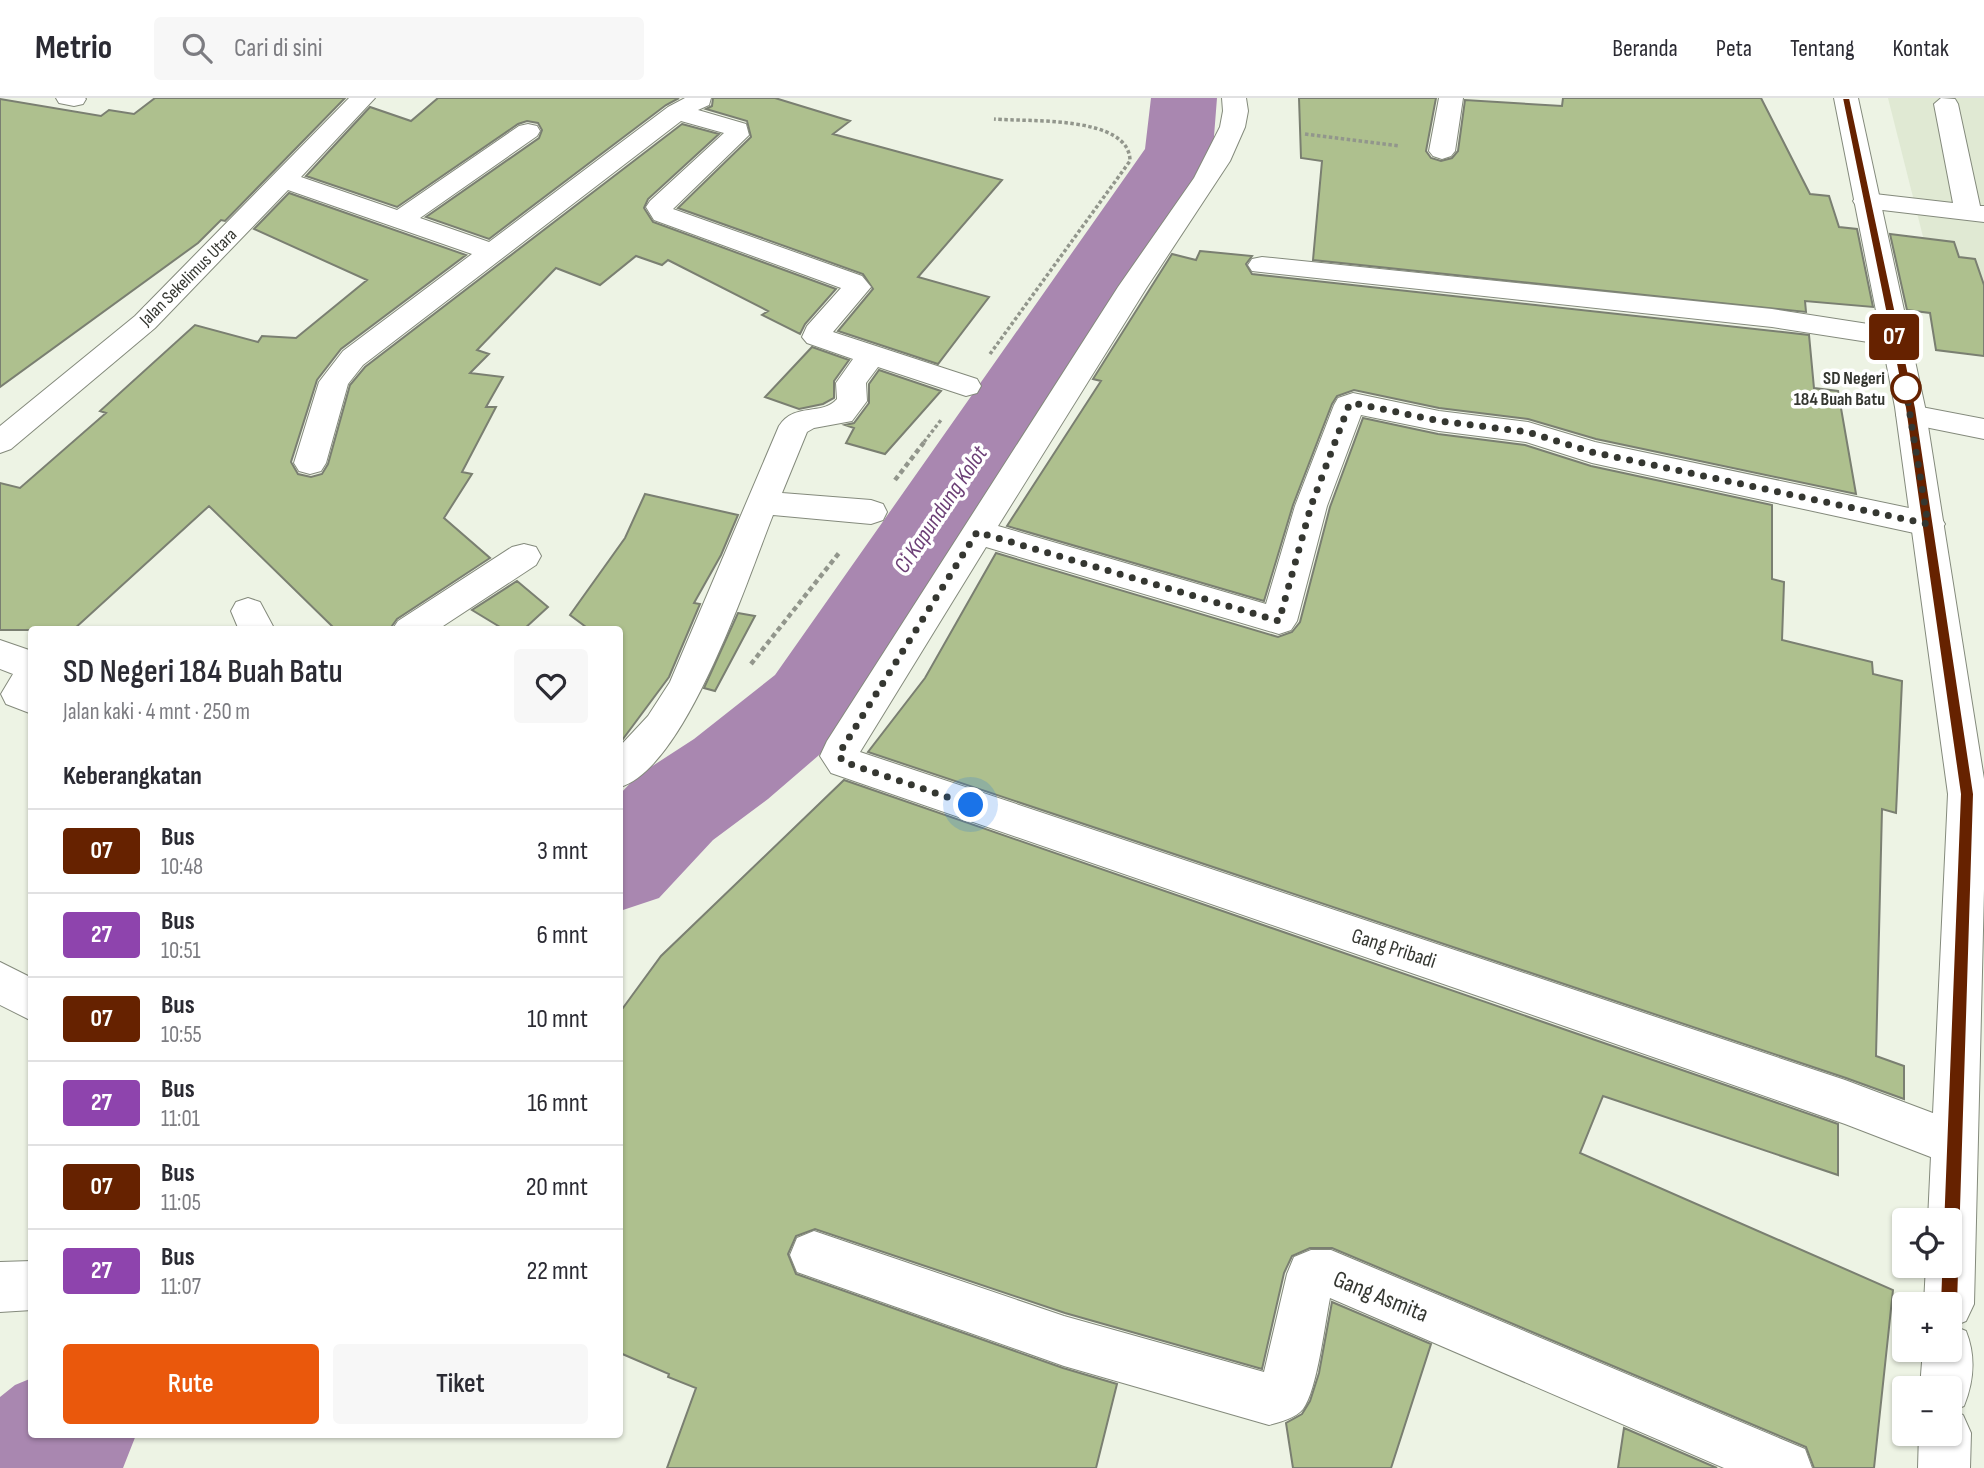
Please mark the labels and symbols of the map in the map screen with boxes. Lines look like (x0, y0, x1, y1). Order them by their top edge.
street label: Jalan Sekelimus Utara (135, 224, 241, 331)
line badge: 07 (1862, 314, 1926, 360)
place label: SD Negeri 184 Buah Batu (1794, 368, 1885, 410)
marker: SD Negeri 184 Buah Batu (1891, 373, 1921, 403)
water label: Ci Kapundung Kolot (888, 440, 994, 578)
your location (953, 787, 988, 822)
street label: Gang Pribadi (1348, 923, 1439, 974)
street label: Gang Asmita (1329, 1264, 1433, 1329)

